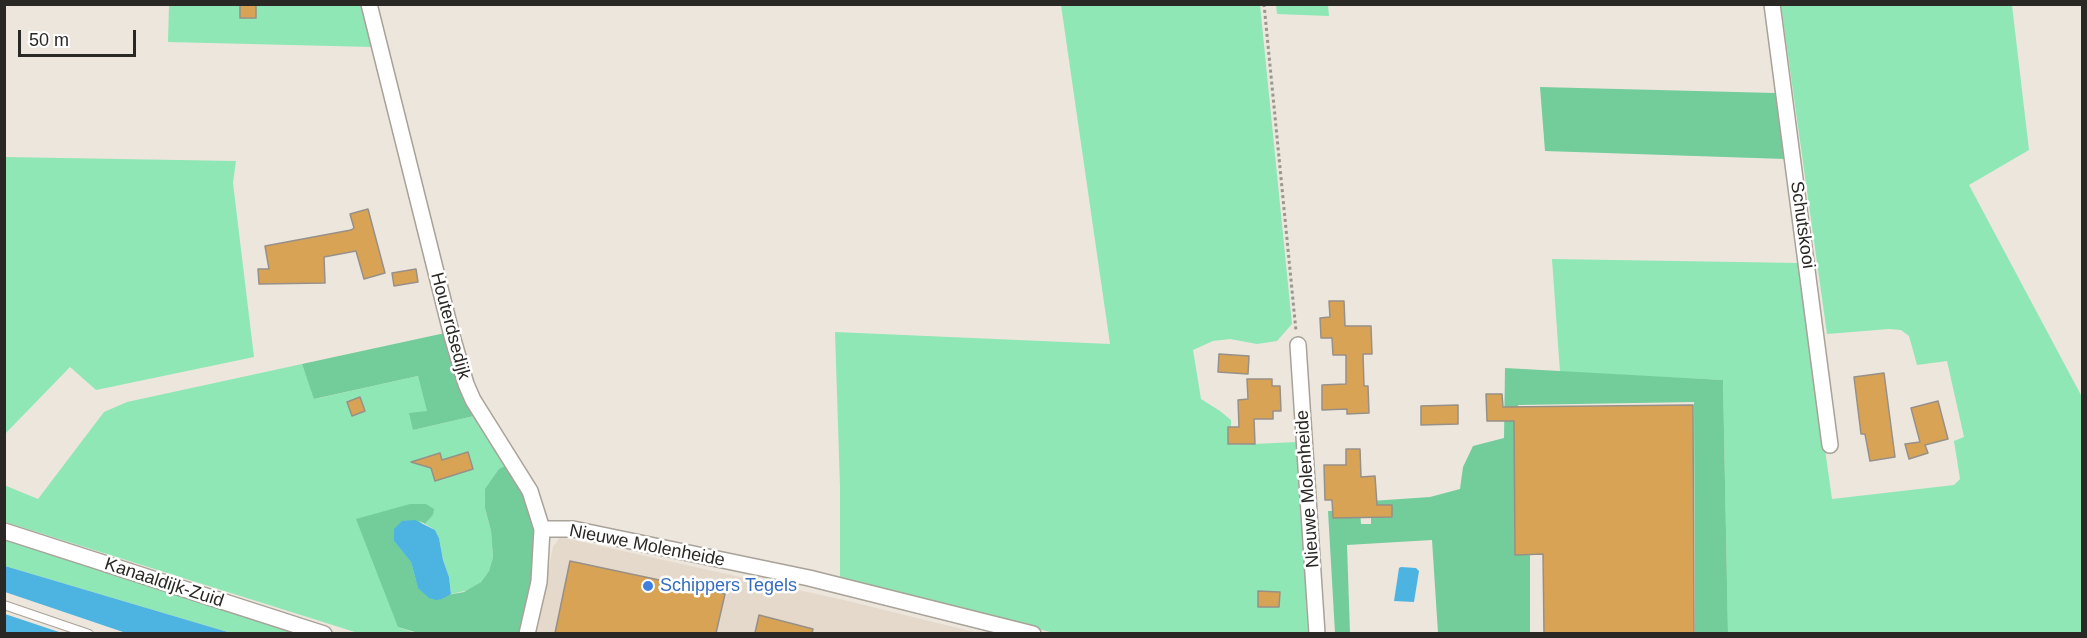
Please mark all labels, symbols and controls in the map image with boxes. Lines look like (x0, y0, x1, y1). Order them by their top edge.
scale bar (21, 18, 140, 56)
text: 50 m (29, 30, 69, 50)
street label: Schutskooi (1785, 180, 1819, 270)
street label: Houterdsedijk (425, 270, 475, 382)
street label: Nieuwe Molenheide (1292, 409, 1324, 569)
street label: Nieuwe Molenheide (567, 520, 727, 572)
street label: Kanaaldijk-Zuid (102, 554, 226, 612)
place label: Schippers Tegels (660, 575, 797, 597)
marker: Schippers Tegels (641, 579, 655, 593)

